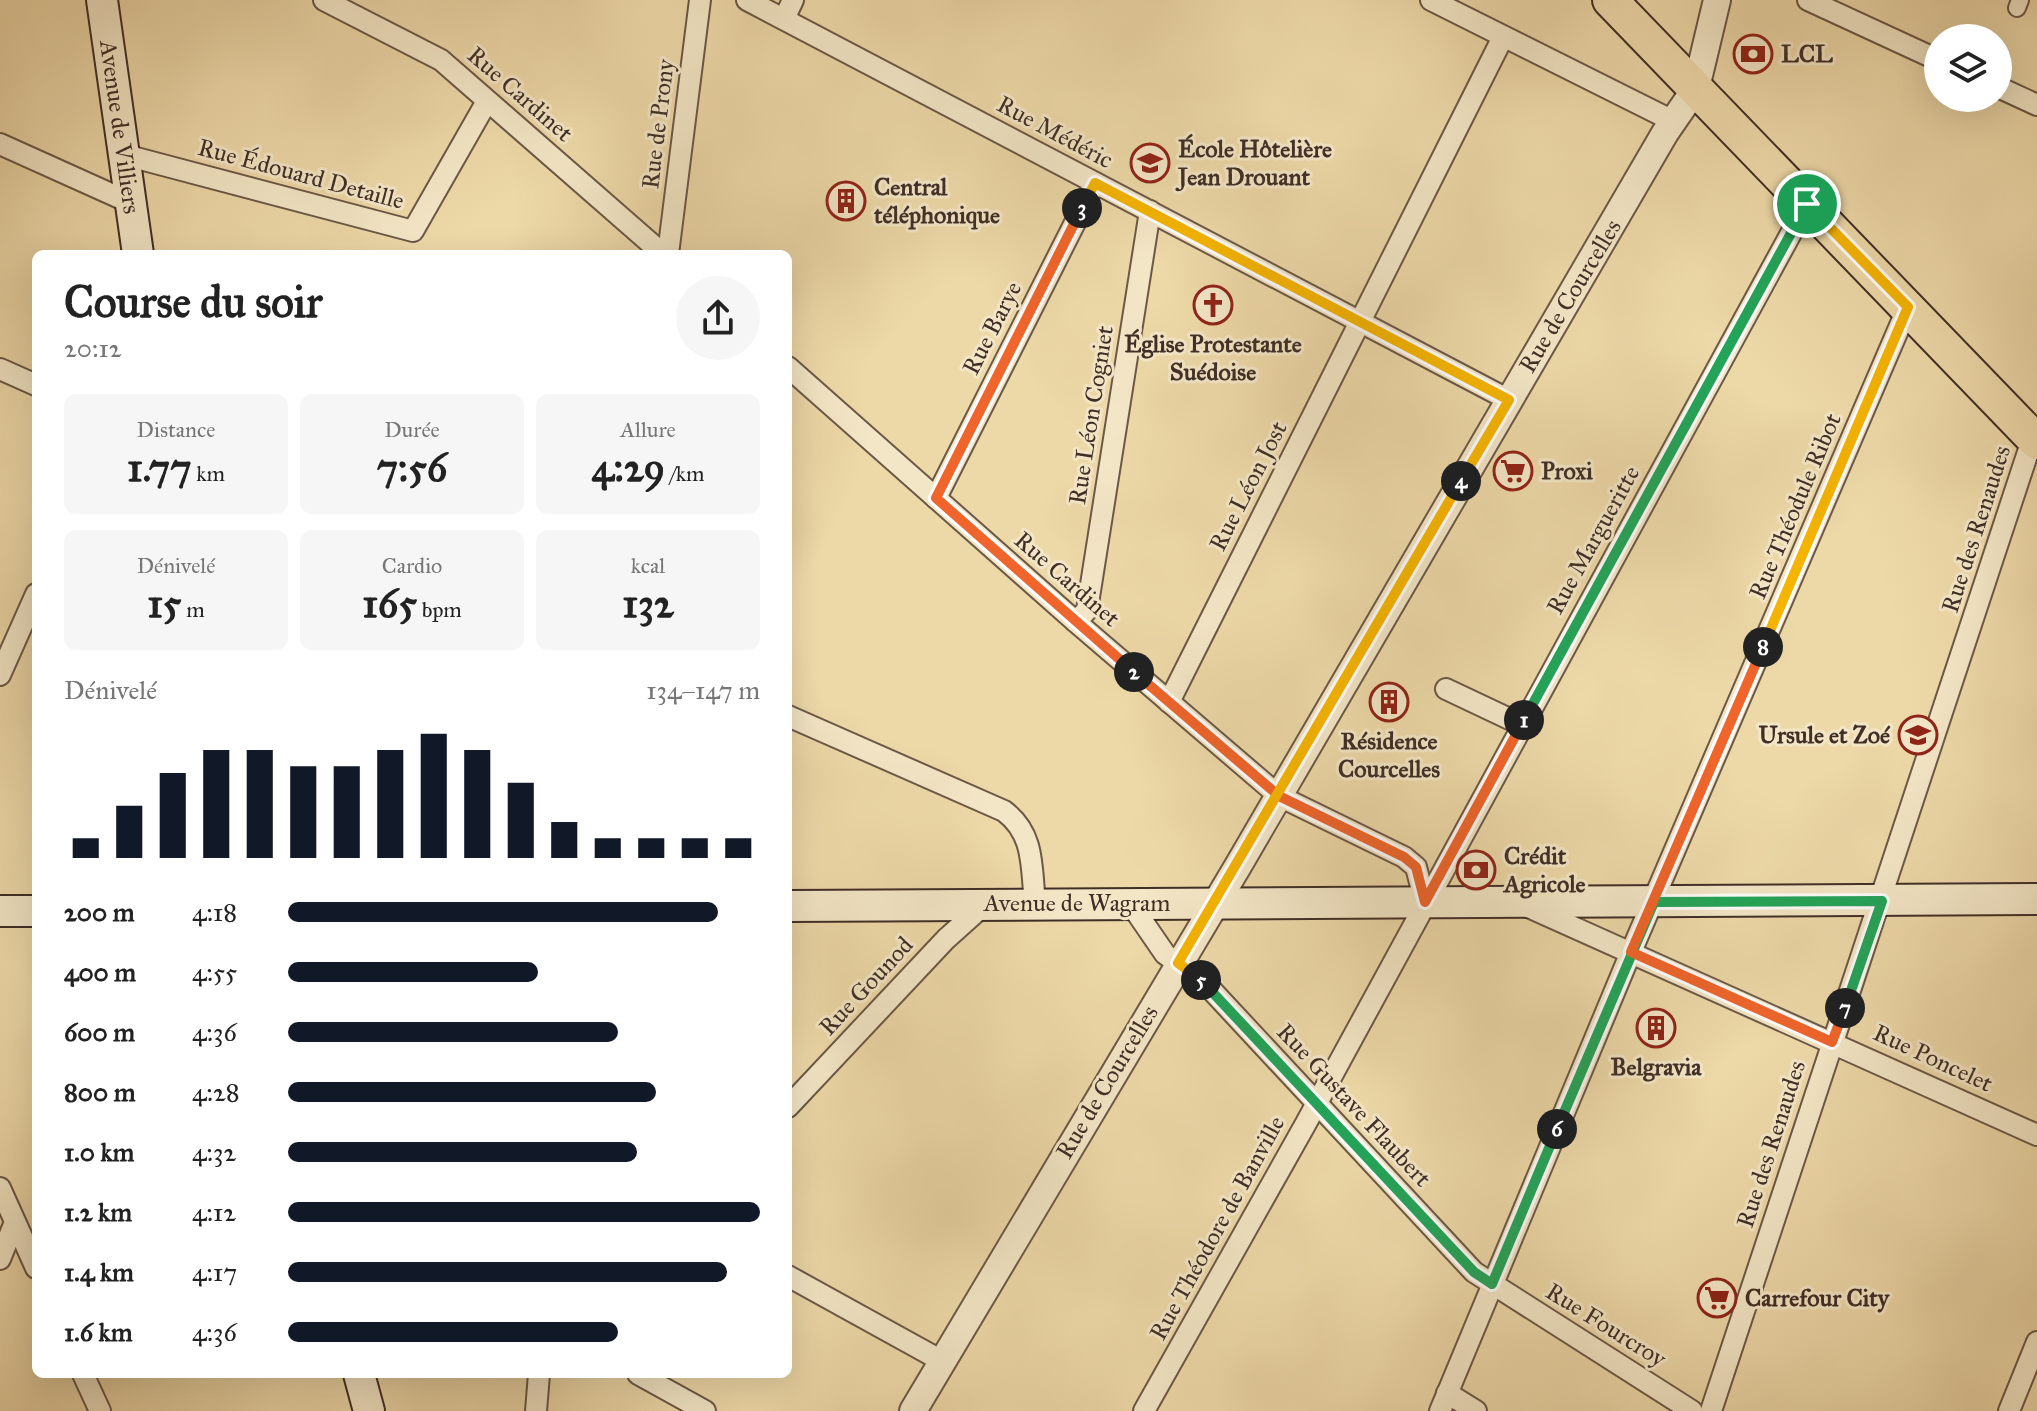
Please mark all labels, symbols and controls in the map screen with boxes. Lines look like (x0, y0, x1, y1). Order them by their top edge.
map controls (1924, 24, 2012, 112)
button: layers (1924, 24, 2012, 112)
bank icon: LCL (1732, 33, 1774, 75)
street label: Avenue de Villiers (93, 37, 147, 216)
place label: LCL (1781, 39, 1833, 69)
street label: Rue Cardinet (461, 40, 579, 148)
street label: Rue de Prony (635, 57, 681, 191)
street label: Rue Médéric (992, 89, 1118, 175)
street label: Rue Édouard Detaille (195, 132, 407, 216)
place label: École Hôtelière Jean Drouant (1175, 133, 1332, 192)
school or university icon: École Hôtelière Jean Drouant (1129, 142, 1171, 184)
pin (1773, 170, 1841, 238)
place label: Central téléphonique (873, 172, 1000, 230)
building icon: Central téléphonique (825, 180, 867, 222)
icon: arrive (1785, 182, 1829, 226)
pin: 3 (1062, 188, 1102, 228)
text: 3 (1078, 194, 1086, 221)
street label: Rue de Courcelles (1512, 214, 1628, 378)
text: Course du soir (64, 275, 322, 329)
button: share (676, 276, 760, 360)
street label: Rue Barye (956, 276, 1028, 380)
church icon: Église Protestante Suédoise (1192, 284, 1234, 326)
street label: Rue Léon Cogniet (1062, 323, 1120, 507)
place label: Église Protestante Suédoise (1124, 328, 1302, 387)
text: 20:12 (64, 332, 122, 364)
street label: Rue Théodule Ribot (1742, 408, 1848, 603)
text: Distance (137, 416, 215, 443)
text: Durée (384, 416, 440, 443)
text: Allure (620, 416, 676, 443)
street label: Rue Léon Jost (1203, 416, 1294, 556)
street label: Rue des Renaudes (1935, 442, 2017, 616)
text: 1.77 (127, 443, 191, 492)
text: 7:56 (377, 443, 447, 492)
text: 4:29 (592, 443, 665, 492)
supermarket icon: Proxi (1492, 450, 1534, 492)
place label: Proxi (1541, 456, 1593, 486)
text: km (191, 460, 225, 487)
text: /km (665, 460, 704, 487)
street label: Rue Margueritte (1540, 460, 1646, 620)
pin: 4 (1441, 461, 1481, 501)
text: 4 (1455, 467, 1467, 494)
street label: Rue Cardinet (1008, 525, 1126, 633)
text: Dénivelé (137, 552, 215, 579)
text: Cardio (382, 552, 442, 579)
text: kcal (631, 552, 665, 579)
text: 15 (147, 579, 181, 628)
text: 165 (362, 579, 417, 628)
text: 132 (622, 579, 674, 628)
text: m (181, 596, 205, 623)
text: bpm (417, 596, 462, 623)
pin: 8 (1743, 627, 1783, 667)
text: 8 (1757, 633, 1769, 660)
pin: 2 (1114, 652, 1154, 692)
text: 2 (1129, 658, 1139, 685)
text: Dénivelé (64, 674, 157, 706)
text: 134–147 m (646, 674, 760, 706)
building icon: Résidence Courcelles (1368, 681, 1410, 723)
pin: 1 (1504, 700, 1544, 740)
text: 1 (1520, 706, 1528, 733)
school or university icon: Ursule et Zoé (1897, 714, 1939, 756)
place label: Ursule et Zoé (1759, 720, 1891, 750)
place label: Résidence Courcelles (1338, 726, 1440, 784)
place label: Crédit Agricole (1502, 841, 1586, 899)
bank icon: Crédit Agricole (1455, 849, 1497, 891)
street label: Avenue de Wagram (983, 888, 1170, 918)
text: 200 m (64, 896, 135, 928)
text: 4:18 (192, 896, 237, 928)
street label: Rue Gounod (813, 930, 919, 1042)
text: 400 m (64, 956, 136, 988)
text: 4:55 (192, 956, 237, 988)
pin: 5 (1181, 960, 1221, 1000)
text: 5 (1196, 966, 1206, 993)
pin: 7 (1825, 988, 1865, 1028)
text: 7 (1839, 994, 1851, 1021)
street label: Rue de Courcelles (1049, 1000, 1165, 1164)
building icon: Belgravia (1635, 1007, 1677, 1049)
text: 600 m (64, 1016, 135, 1048)
text: 4:36 (192, 1016, 237, 1048)
street label: Rue Gustave Flaubert (1270, 1017, 1438, 1193)
street label: Rue Poncelet (1869, 1017, 1998, 1099)
place label: Belgravia (1611, 1052, 1702, 1082)
street label: Rue des Renaudes (1730, 1057, 1812, 1231)
text: 800 m (64, 1076, 136, 1108)
text: 4:28 (192, 1076, 240, 1108)
pin: 6 (1537, 1109, 1577, 1149)
street label: Rue Théodore de Banville (1143, 1111, 1291, 1345)
text: 6 (1551, 1115, 1563, 1142)
text: 1.0 km (64, 1136, 134, 1168)
text: 4:32 (192, 1136, 236, 1168)
text: 1.2 km (64, 1196, 132, 1228)
text: 4:12 (192, 1196, 236, 1228)
text: 1.4 km (64, 1256, 134, 1288)
text: 4:17 (192, 1256, 237, 1288)
street label: Rue Fourcroy (1540, 1276, 1672, 1374)
supermarket icon: Carrefour City (1696, 1277, 1738, 1319)
place label: Carrefour City (1745, 1283, 1891, 1313)
text: 1.6 km (64, 1316, 133, 1348)
text: 4:36 (192, 1316, 237, 1348)

